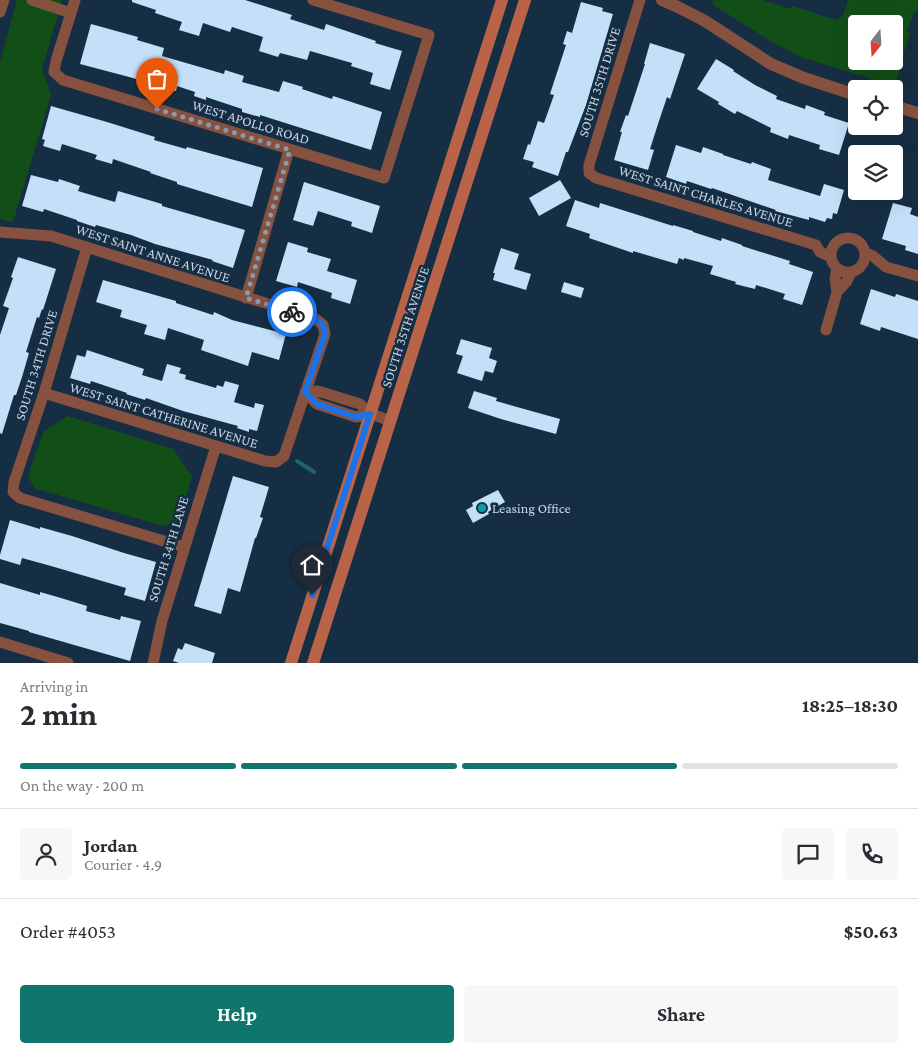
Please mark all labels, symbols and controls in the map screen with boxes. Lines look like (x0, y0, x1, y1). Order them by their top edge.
north arrow (848, 15, 902, 70)
map controls (848, 15, 903, 200)
street label: SOUTH 35TH DRIVE (575, 25, 623, 139)
pin (136, 58, 178, 109)
icon: bag (143, 65, 171, 93)
button: locate (848, 80, 903, 135)
street label: WEST APOLLO ROAD (190, 97, 312, 147)
button: layers (848, 145, 903, 200)
street label: WEST SAINT CHARLES AVENUE (617, 162, 795, 230)
street label: WEST SAINT ANNE AVENUE (74, 220, 232, 286)
street label: SOUTH 35TH AVENUE (378, 264, 432, 389)
courier (267, 287, 317, 337)
icon: bike (278, 298, 306, 326)
street label: SOUTH 34TH DRIVE (12, 308, 61, 422)
street label: WEST SAINT CATHERINE AVENUE (68, 379, 260, 451)
street label: SOUTH 34TH LANE (144, 494, 192, 604)
place label: Leasing Office (492, 500, 571, 516)
marker: Leasing Office (476, 502, 488, 514)
pin (291, 544, 333, 595)
icon: home (298, 551, 326, 579)
text: Arriving in (20, 678, 88, 695)
text: 18:25–18:30 (802, 695, 898, 716)
text: 2 min (20, 696, 97, 732)
text: On the way · 200 m (20, 777, 144, 794)
button: person (20, 828, 72, 880)
button: chat (782, 828, 834, 880)
button: phone (846, 828, 898, 880)
text: Jordan (84, 835, 138, 856)
text: Courier · 4.9 (84, 856, 162, 873)
text: Order #4053 (20, 921, 116, 942)
text: $50.63 (844, 921, 898, 942)
button: Help (20, 985, 454, 1043)
button: Share (464, 985, 898, 1043)

